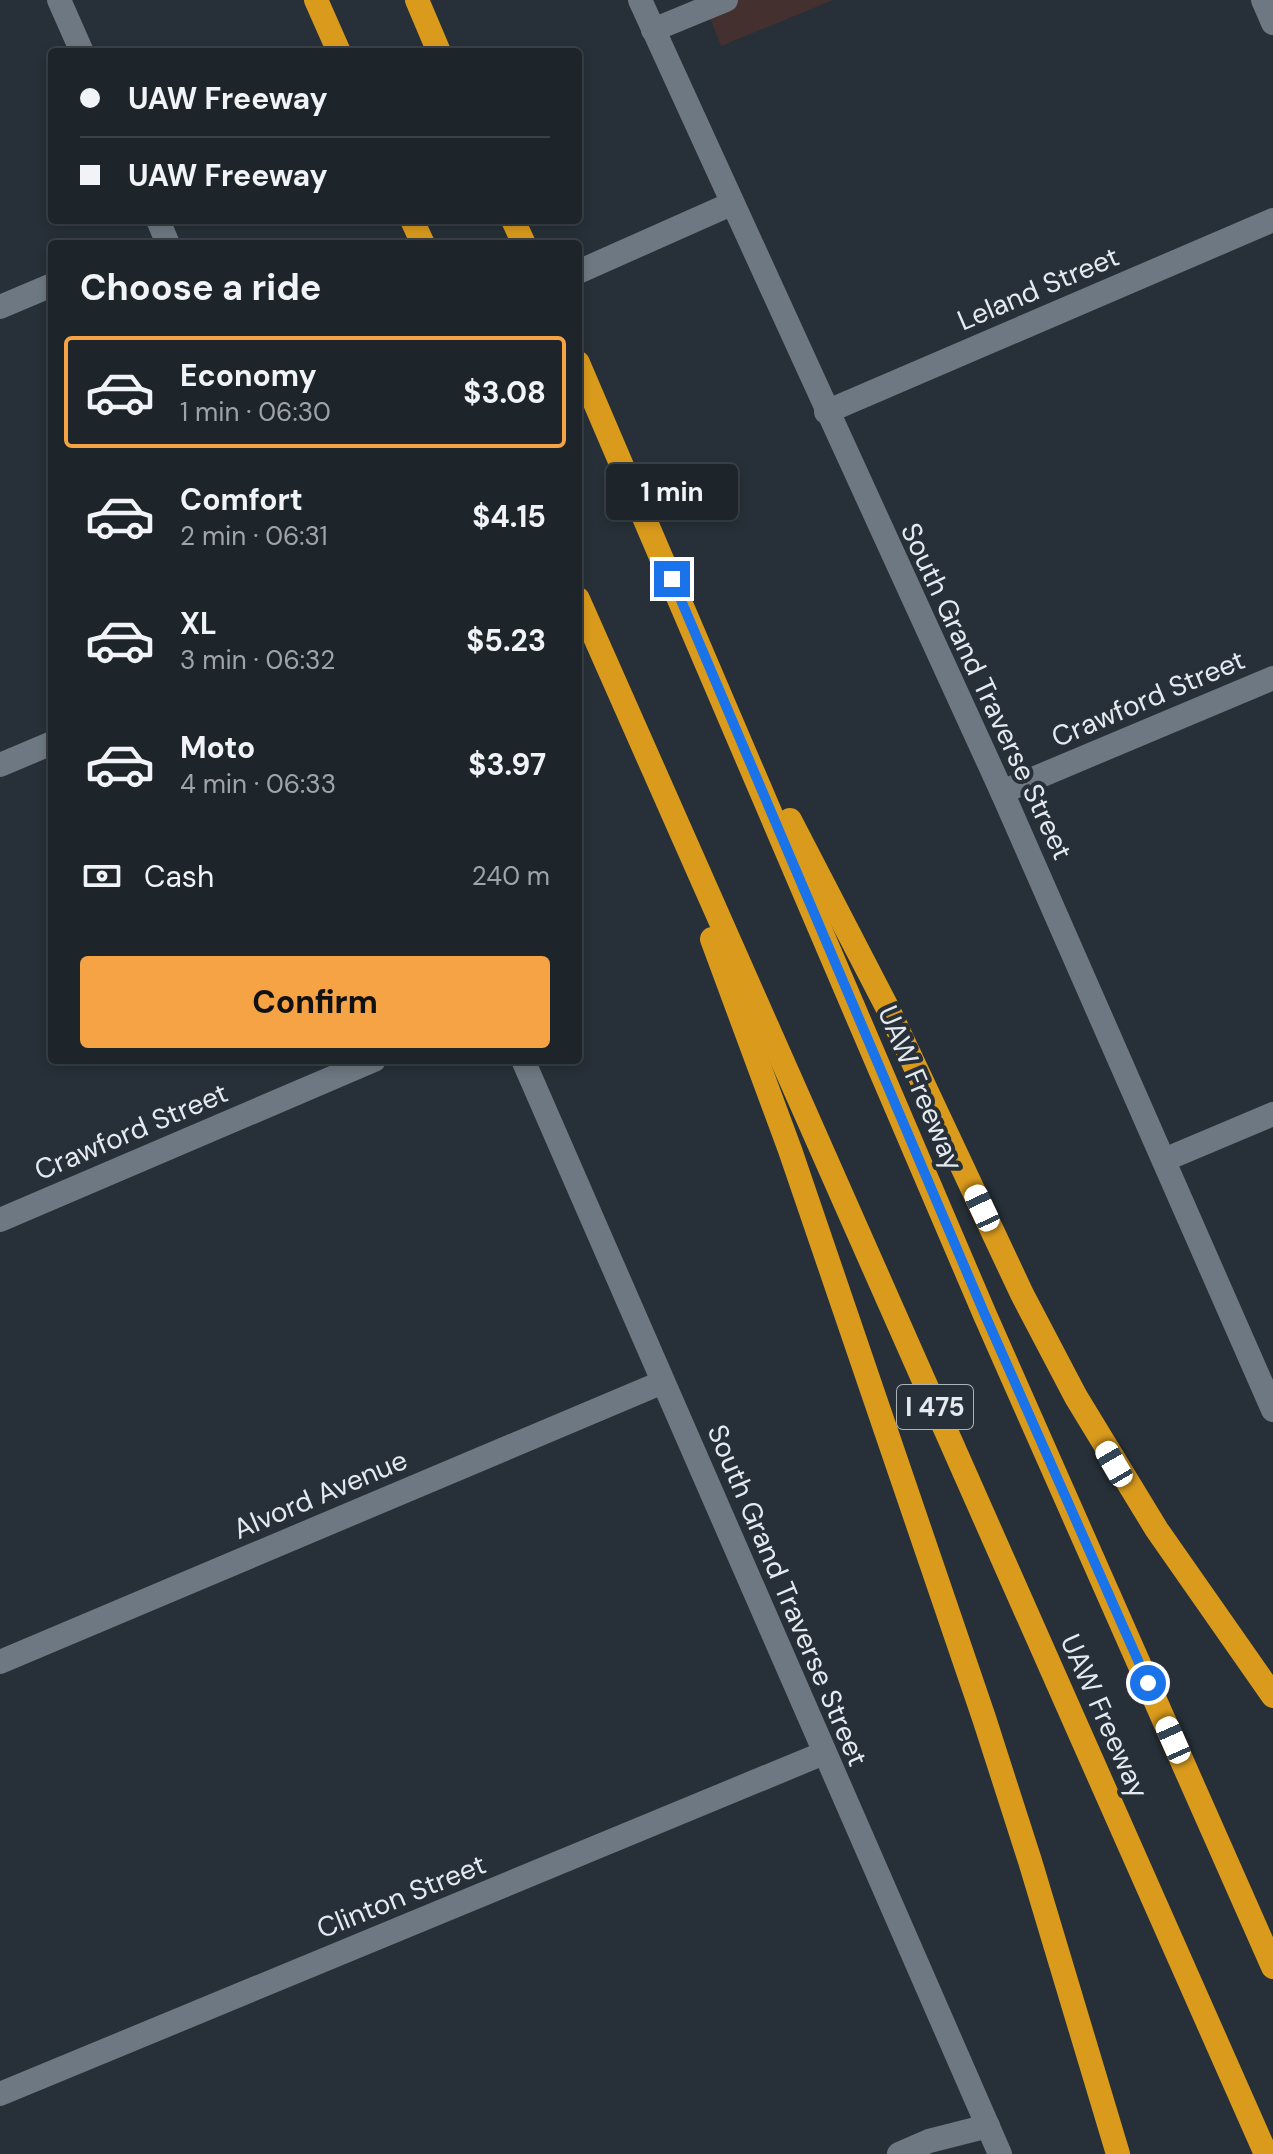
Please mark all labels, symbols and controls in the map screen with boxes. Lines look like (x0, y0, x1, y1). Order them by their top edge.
text: UAW Freeway (128, 79, 328, 118)
text: UAW Freeway (128, 156, 328, 195)
street label: Leland Street (952, 238, 1125, 339)
text: Choose a ride (80, 264, 321, 311)
icon: car (84, 356, 156, 428)
text: Economy (180, 356, 317, 395)
text: $3.08 (463, 373, 546, 412)
text: 1 min · 06:30 (180, 395, 331, 429)
callout: 1 min (606, 463, 738, 519)
text: 1 min (640, 475, 704, 509)
icon: car (84, 480, 156, 552)
text: Comfort (180, 480, 303, 519)
text: $4.15 (472, 497, 546, 536)
street label: South Grand Traverse Street (892, 517, 1081, 866)
text: 2 min · 06:31 (180, 519, 328, 553)
route end (654, 561, 690, 597)
icon: car (84, 604, 156, 676)
text: XL (180, 604, 217, 643)
text: $5.23 (466, 621, 546, 660)
street label: Crawford Street (1046, 641, 1250, 756)
text: 3 min · 06:32 (180, 643, 335, 677)
icon: car (84, 728, 156, 800)
text: Moto (180, 728, 255, 767)
text: $3.97 (468, 745, 546, 784)
text: 4 min · 06:33 (180, 767, 336, 801)
icon: cash (80, 854, 124, 898)
text: Cash (144, 857, 214, 896)
text: 240 m (472, 859, 550, 893)
button: Confirm (80, 956, 550, 1048)
street label: UAW Freeway (869, 1000, 972, 1176)
street label: Crawford Street (29, 1074, 233, 1189)
car (961, 1181, 1003, 1235)
road number: I 475 (897, 1385, 973, 1429)
street label: South Grand Traverse Street (699, 1419, 876, 1772)
car (1092, 1437, 1136, 1491)
street label: Alvord Avenue (228, 1441, 413, 1548)
street label: UAW Freeway (1052, 1628, 1157, 1804)
route start (1130, 1665, 1166, 1701)
car (1152, 1713, 1194, 1767)
street label: Clinton Street (311, 1846, 491, 1947)

